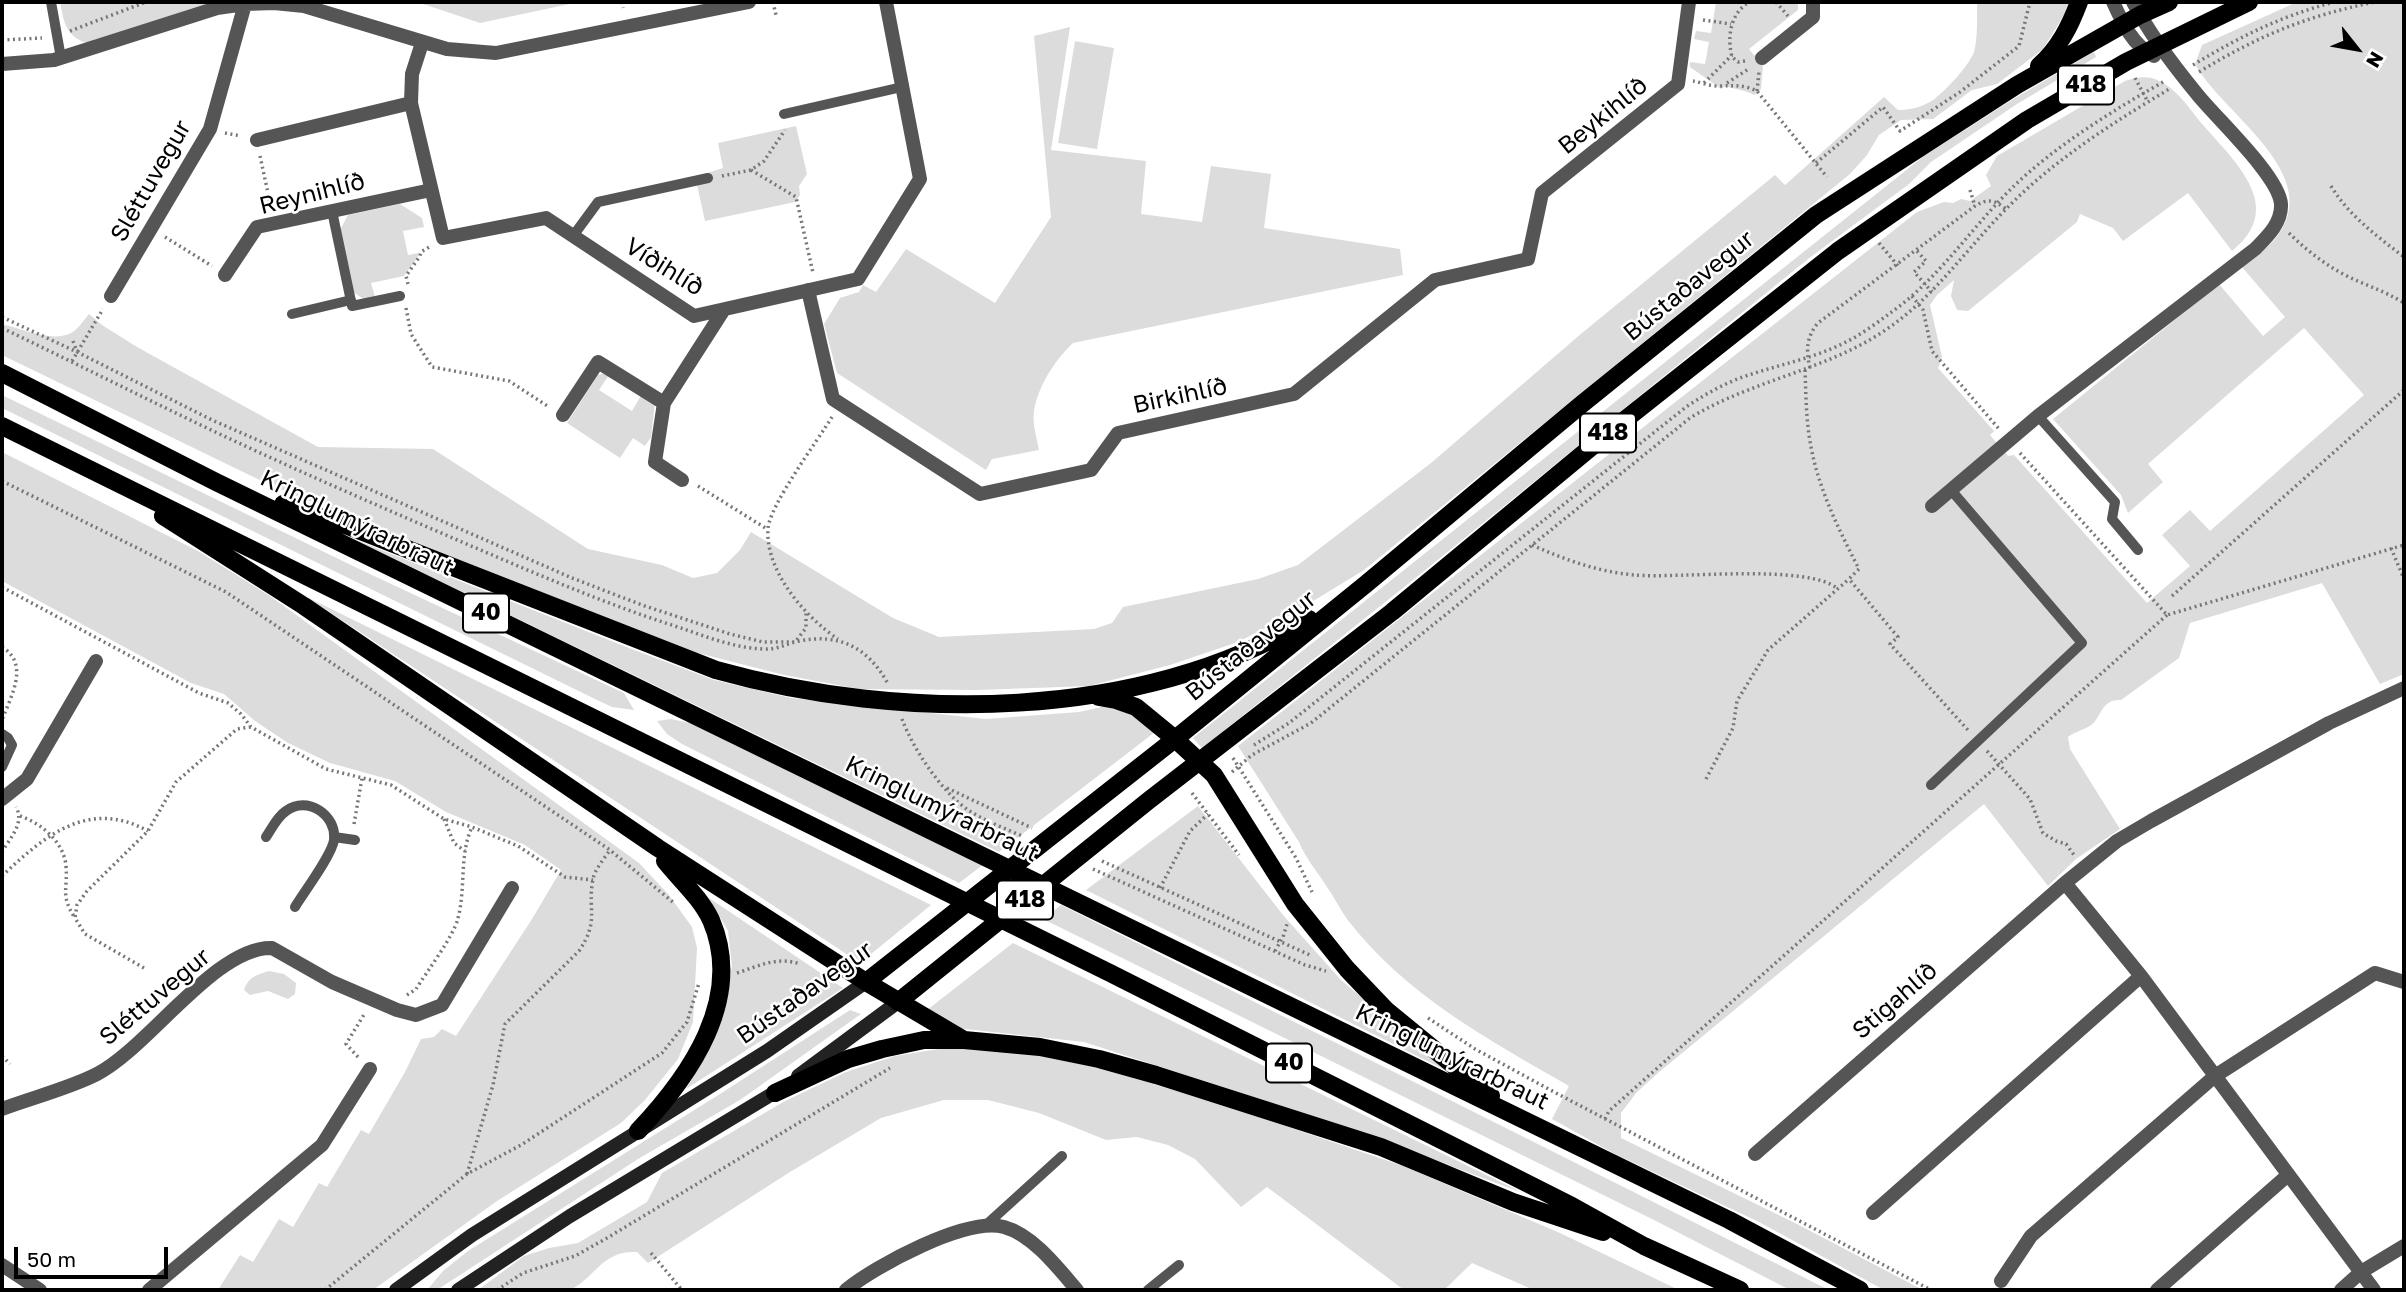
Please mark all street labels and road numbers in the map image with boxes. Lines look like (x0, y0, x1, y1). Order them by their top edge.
road number: 418 (2058, 66, 2114, 104)
street label: Beykihlíð (1553, 71, 1653, 161)
street label: Sléttuvegur (105, 115, 197, 247)
street label: Reynihlíð (256, 167, 368, 221)
street label: Bústaðavegur (1618, 225, 1760, 347)
street label: Víðihlíð (620, 232, 708, 302)
street label: Birkihlíð (1130, 372, 1230, 420)
road number: 418 (1580, 414, 1636, 452)
street label: Kringlumýrarbraut (255, 464, 459, 582)
street label: Bústaðavegur (1180, 585, 1322, 707)
road number: 40 (463, 594, 509, 632)
street label: Kringlumýrarbraut (840, 750, 1044, 868)
road number: 418 (997, 880, 1053, 920)
street label: Bústaðavegur (731, 935, 879, 1051)
street label: Sléttuvegur (94, 942, 216, 1052)
street label: Stigahlíð (1847, 957, 1943, 1045)
street label: Kringlumýrarbraut (1350, 998, 1554, 1116)
road number: 40 (1266, 1044, 1312, 1082)

